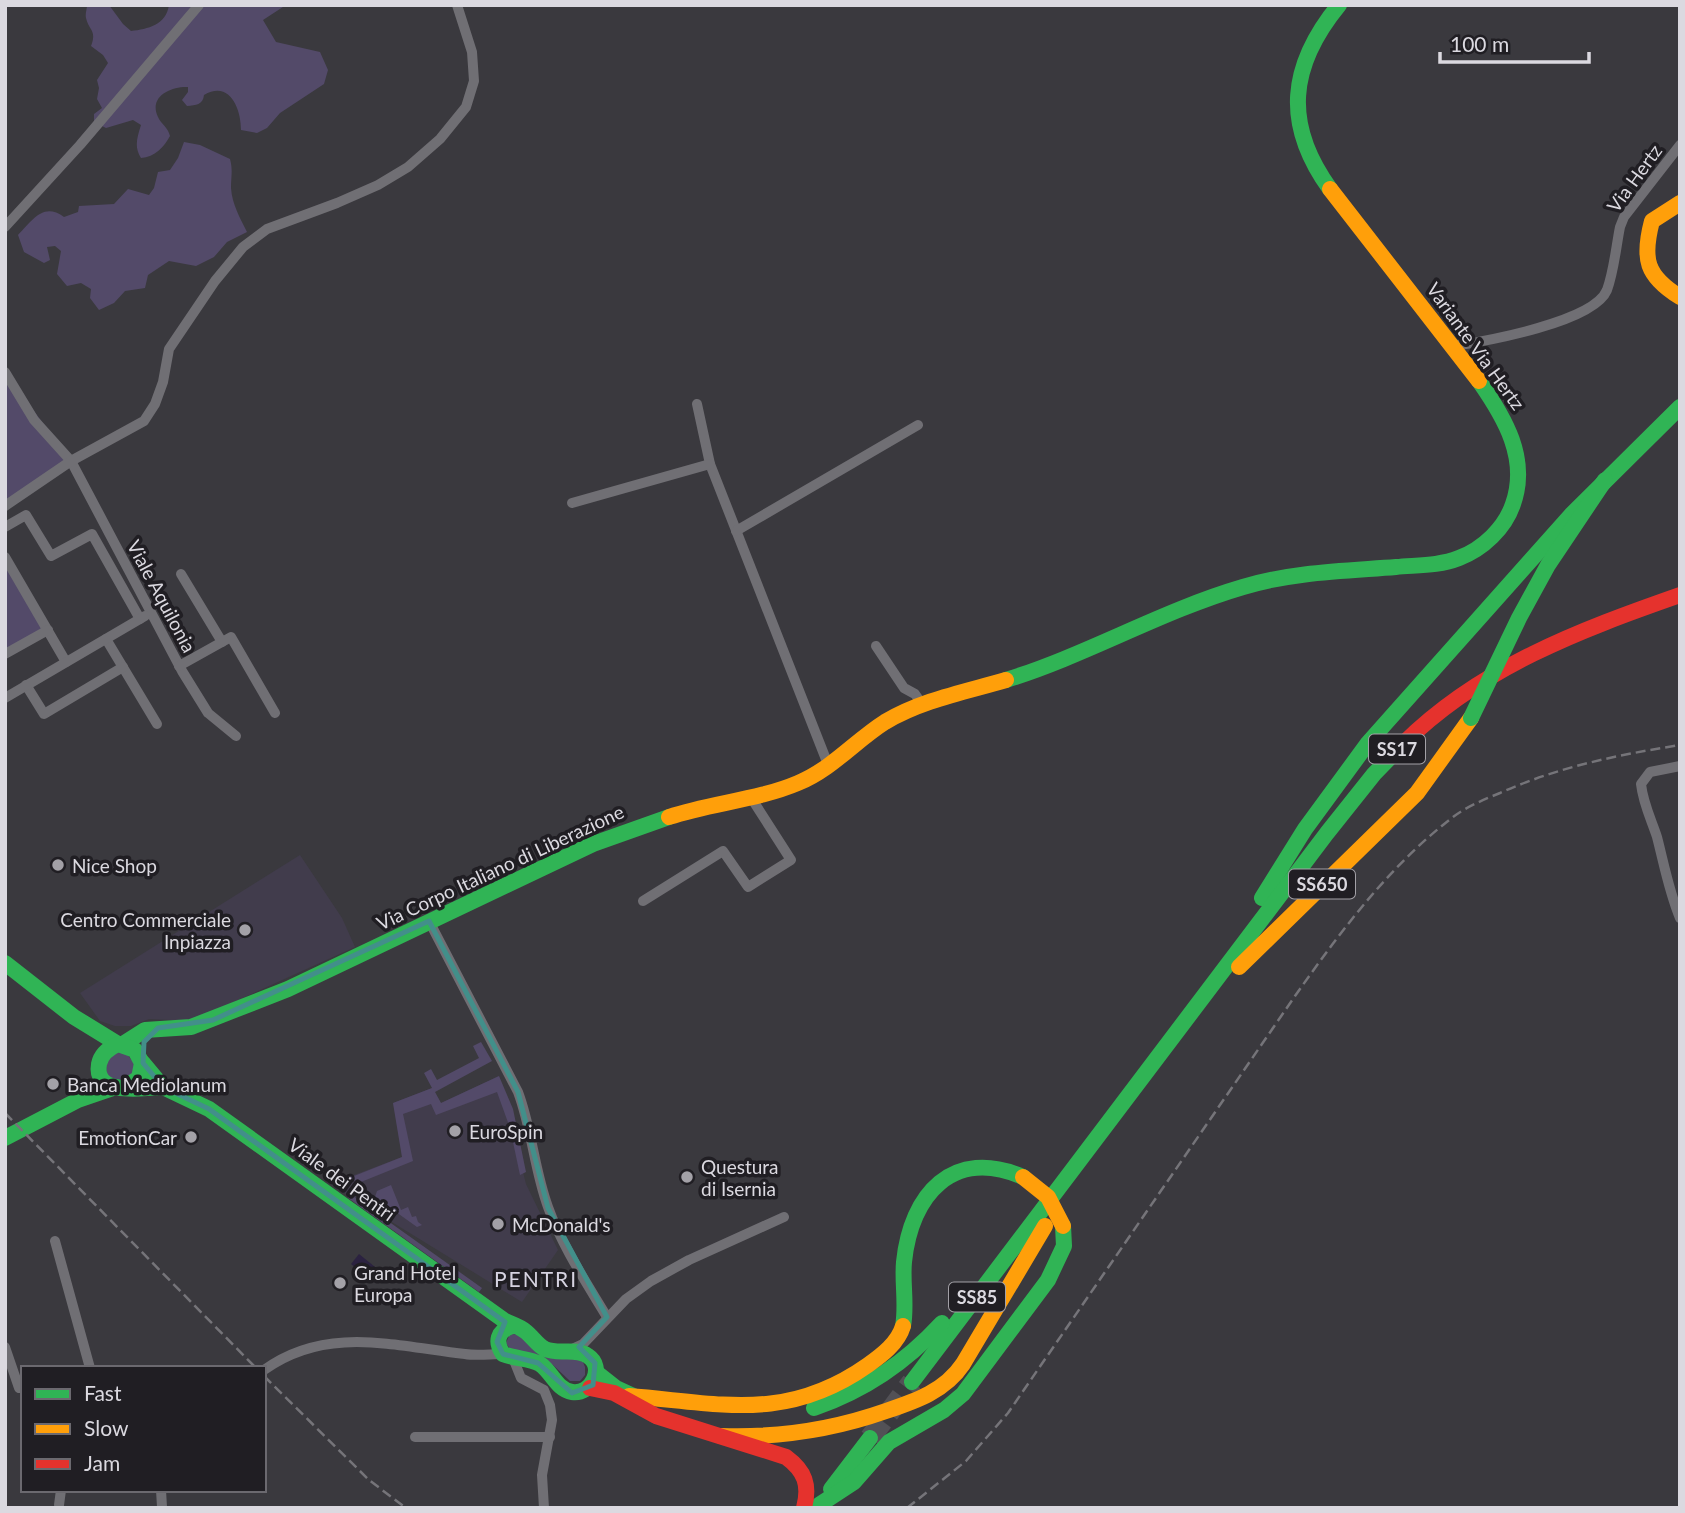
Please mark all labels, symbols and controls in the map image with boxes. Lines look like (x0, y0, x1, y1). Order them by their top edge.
scale bar (1440, 21, 1589, 65)
text: 100 m (1450, 31, 1509, 56)
street label: Via Hertz (1602, 140, 1666, 216)
street label: Variante Via Hertz (1422, 278, 1530, 414)
street label: Viale Aquilonia (123, 536, 201, 656)
road number: SS17 (1369, 734, 1425, 764)
street label: Via Corpo Italiano di Liberazione (373, 800, 627, 934)
place label: Nice Shop (72, 854, 157, 877)
marker: Nice Shop (50, 857, 66, 873)
road number: SS650 (1289, 870, 1355, 898)
place label: Centro Commerciale Inpiazza (60, 908, 231, 953)
marker: Centro Commerciale Inpiazza (237, 922, 253, 938)
place label: Banca Mediolanum (67, 1073, 227, 1096)
marker: Banca Mediolanum (45, 1076, 61, 1092)
place label: EuroSpin (469, 1120, 543, 1143)
marker: EuroSpin (447, 1123, 463, 1139)
place label: EmotionCar (78, 1126, 177, 1149)
marker: EmotionCar (183, 1129, 199, 1145)
street label: Viale dei Pentri (284, 1133, 400, 1225)
place label: Questura di Isernia (701, 1155, 779, 1200)
marker: Questura di Isernia (679, 1169, 695, 1185)
place label: McDonald's (512, 1213, 611, 1236)
marker: McDonald's (490, 1216, 506, 1232)
place label: Grand Hotel Europa (354, 1261, 456, 1306)
district label: PENTRI (494, 1266, 578, 1291)
marker: Grand Hotel Europa (332, 1275, 348, 1291)
road number: SS85 (949, 1282, 1005, 1312)
legend (21, 1366, 266, 1492)
text: Fast (84, 1380, 122, 1405)
text: Slow (84, 1415, 129, 1440)
text: Jam (84, 1450, 120, 1475)

